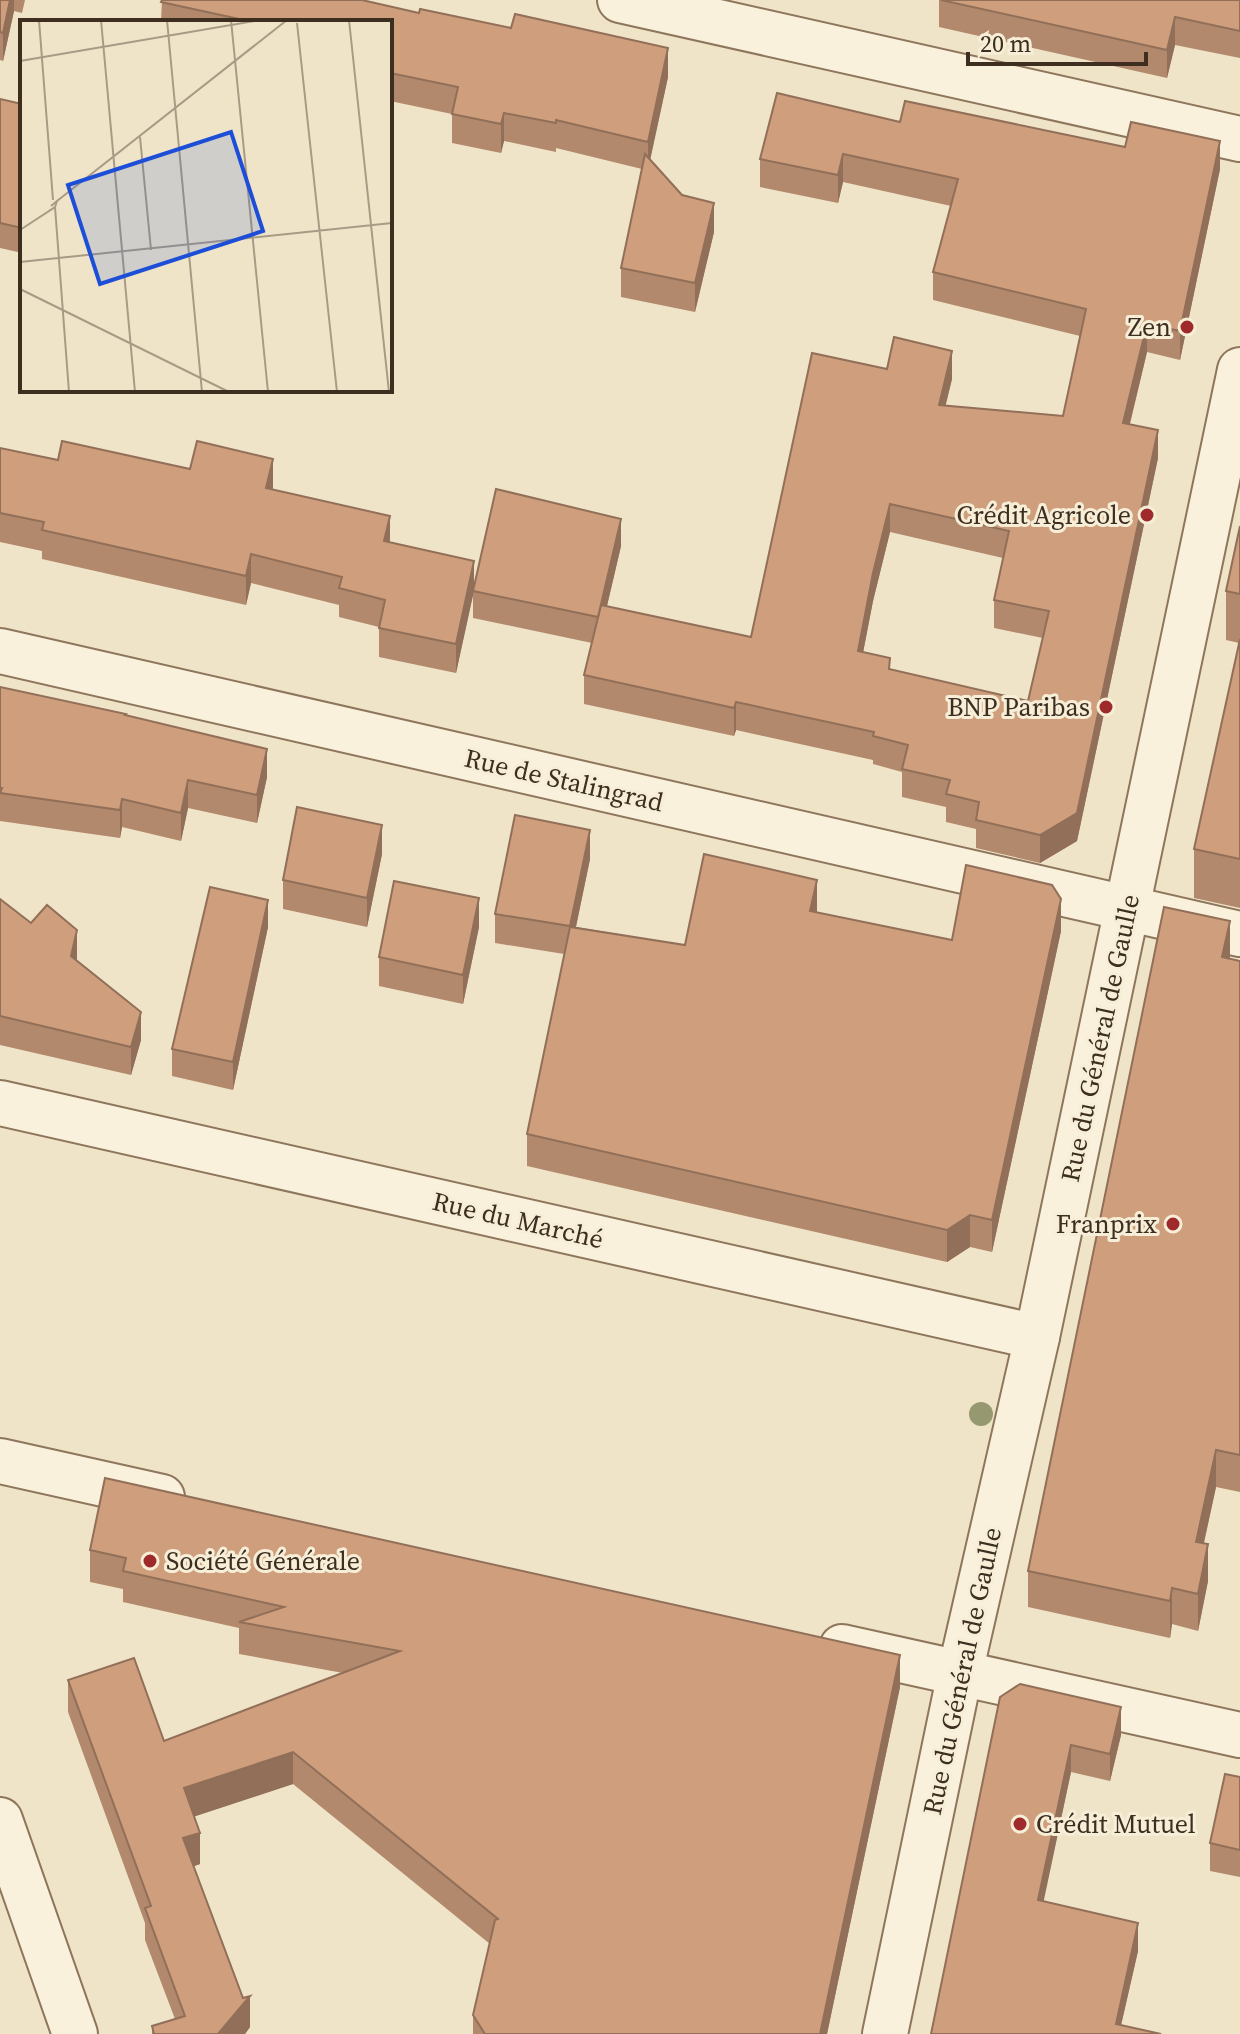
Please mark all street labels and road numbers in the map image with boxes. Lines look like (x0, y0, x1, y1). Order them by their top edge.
street label: Rue de Stalingrad (461, 740, 667, 820)
street label: Rue du Général de Gaulle (1052, 891, 1148, 1185)
street label: Rue du Marché (429, 1183, 607, 1257)
street label: Rue du Général de Gaulle (914, 1524, 1010, 1818)

